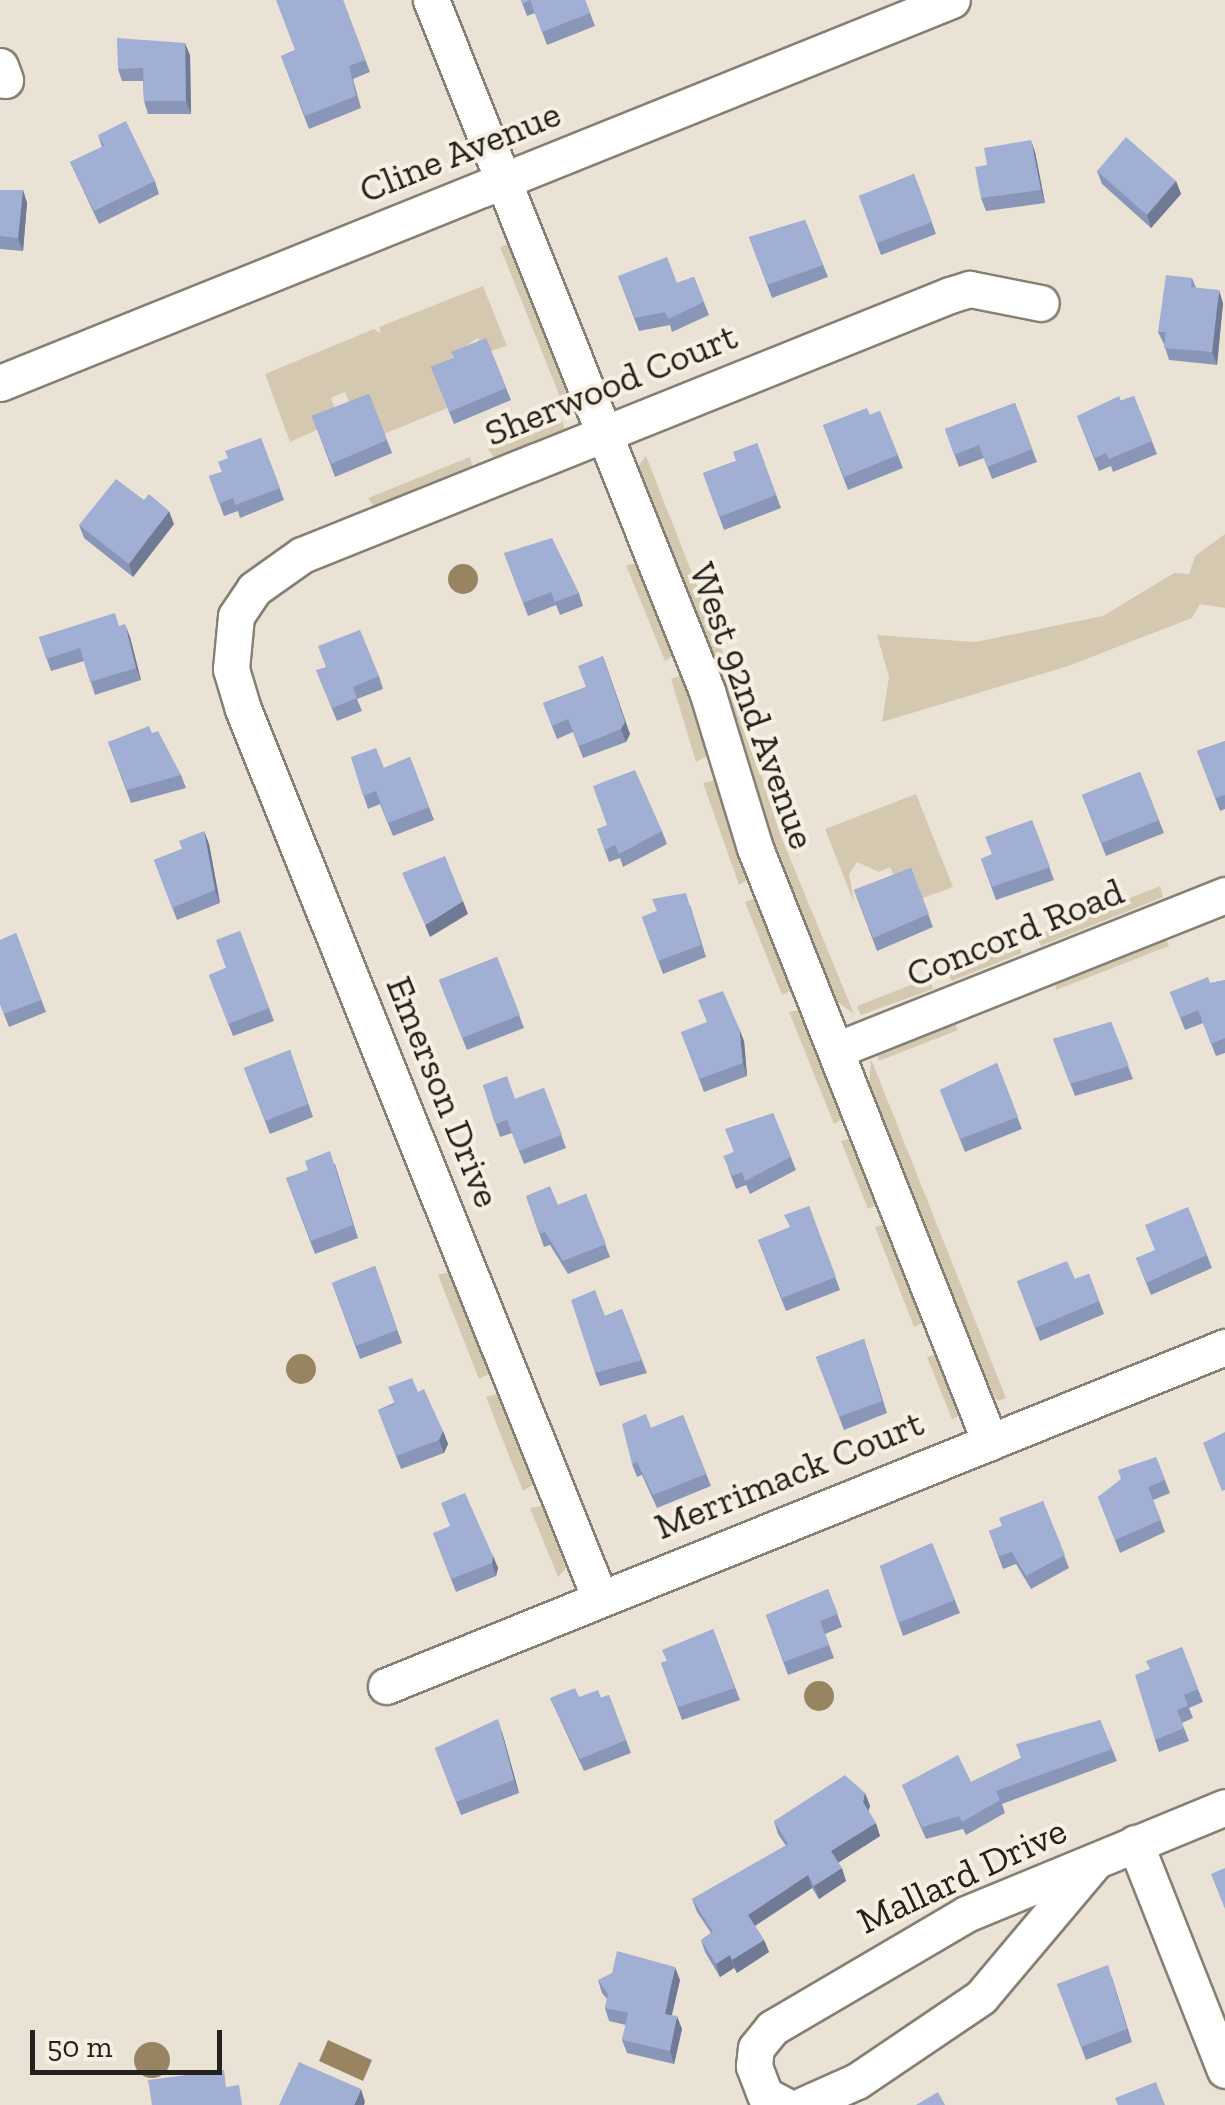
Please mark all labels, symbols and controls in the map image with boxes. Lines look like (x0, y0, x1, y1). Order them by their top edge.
street label: Cline Avenue (352, 91, 568, 213)
street label: Sherwood Court (478, 314, 744, 456)
street label: West 92nd Avenue (679, 556, 825, 856)
street label: Concord Road (900, 869, 1130, 997)
street label: Emerson Drive (376, 970, 510, 1214)
street label: Merrimack Court (648, 1400, 930, 1550)
street label: Mallard Drive (850, 1808, 1074, 1944)
scale bar (35, 2010, 228, 2072)
text: 50 m (47, 2029, 112, 2065)

